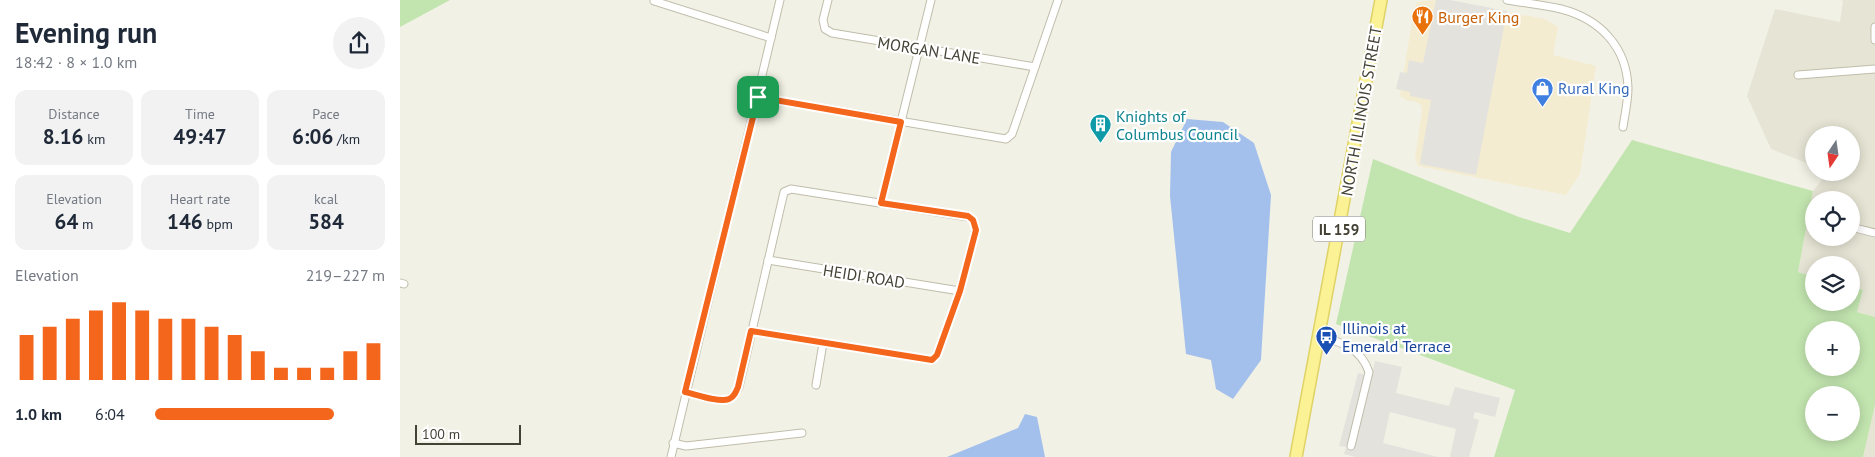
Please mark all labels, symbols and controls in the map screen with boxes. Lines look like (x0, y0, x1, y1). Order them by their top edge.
restaurant icon: Burger King (1410, 5, 1434, 36)
place label: Burger King (1438, 7, 1519, 27)
text: Evening run (15, 14, 157, 51)
button: share (333, 17, 385, 69)
street label: NORTH ILLINOIS STREET (1336, 24, 1386, 197)
street label: MORGAN LANE (876, 32, 982, 68)
text: 18:42 · 8 × 1.0 km (15, 52, 137, 72)
pin (737, 76, 779, 118)
shop icon: Rural King (1530, 76, 1554, 107)
place label: Rural King (1558, 78, 1630, 98)
icon: arrive (744, 83, 772, 111)
text: Distance (48, 105, 100, 123)
text: Time (185, 105, 215, 123)
text: Pace (312, 105, 340, 123)
place label: Knights of Columbus Council (1116, 106, 1239, 144)
building icon: Knights of Columbus Council (1088, 113, 1112, 144)
text: 8.16 (43, 123, 84, 150)
text: 49:47 (173, 123, 227, 150)
text: 6:06 (292, 123, 333, 150)
north arrow (1805, 126, 1860, 181)
map controls (1805, 126, 1860, 441)
text: km (84, 130, 105, 148)
text: /km (333, 130, 360, 148)
text: Elevation (46, 190, 102, 208)
text: Heart rate (170, 190, 230, 208)
text: kcal (314, 190, 338, 208)
button: locate (1805, 191, 1860, 246)
text: 64 (55, 208, 78, 235)
text: 146 (167, 208, 203, 235)
text: 584 (308, 208, 344, 235)
text: m (78, 215, 93, 233)
text: bpm (203, 215, 233, 233)
road number: IL 159 (1313, 216, 1365, 242)
button: layers (1805, 256, 1860, 311)
street label: HEIDI ROAD (822, 260, 906, 292)
text: Elevation (15, 265, 79, 285)
text: 219–227 m (306, 265, 385, 285)
place label: Illinois at Emerald Terrace (1342, 318, 1451, 356)
button: + (1805, 321, 1860, 376)
bus stop icon: Illinois at Emerald Terrace (1314, 325, 1338, 356)
button: − (1805, 386, 1860, 441)
text: 1.0 km (15, 404, 62, 424)
text: 6:04 (95, 404, 125, 424)
scale bar (415, 422, 521, 445)
text: 100 m (422, 425, 460, 443)

